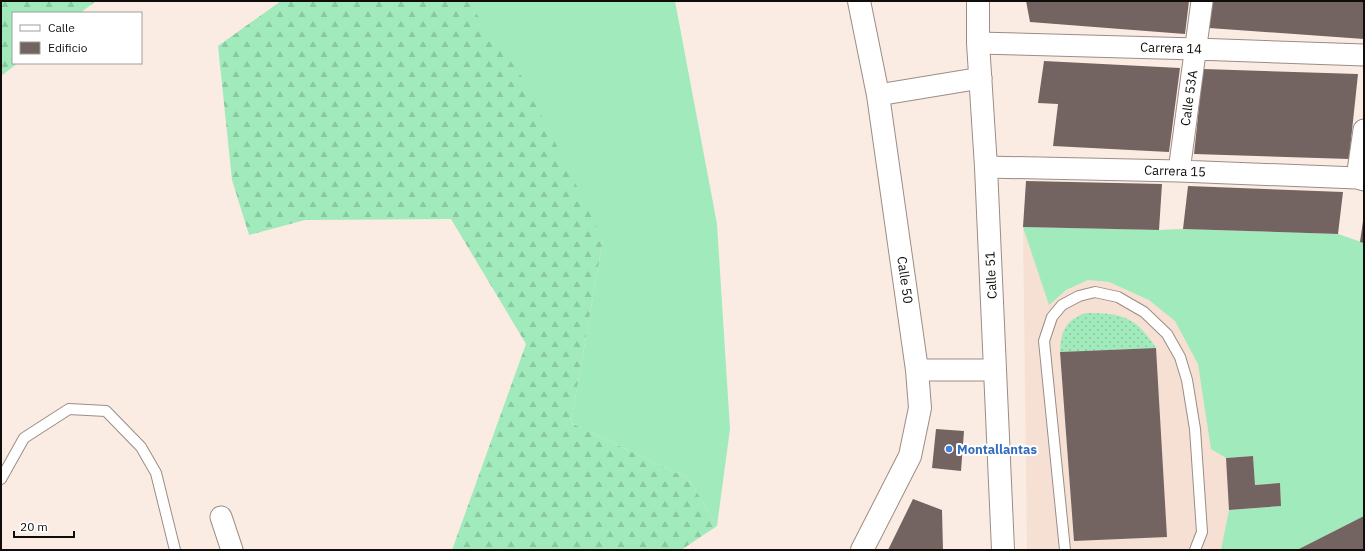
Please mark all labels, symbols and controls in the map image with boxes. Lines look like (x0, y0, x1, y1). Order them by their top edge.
legend (12, 12, 142, 64)
text: Calle (48, 20, 75, 35)
street label: Carrera 14 (1140, 38, 1202, 58)
text: Edificio (48, 40, 88, 55)
street label: Calle 53A (1177, 68, 1201, 127)
street label: Carrera 15 (1144, 161, 1206, 181)
street label: Calle 51 (981, 250, 1001, 299)
street label: Calle 50 (893, 255, 917, 305)
place label: Montallantas (957, 441, 1037, 458)
marker: Montallantas (944, 444, 954, 454)
scale bar (14, 513, 74, 539)
text: 20 m (20, 519, 48, 534)

